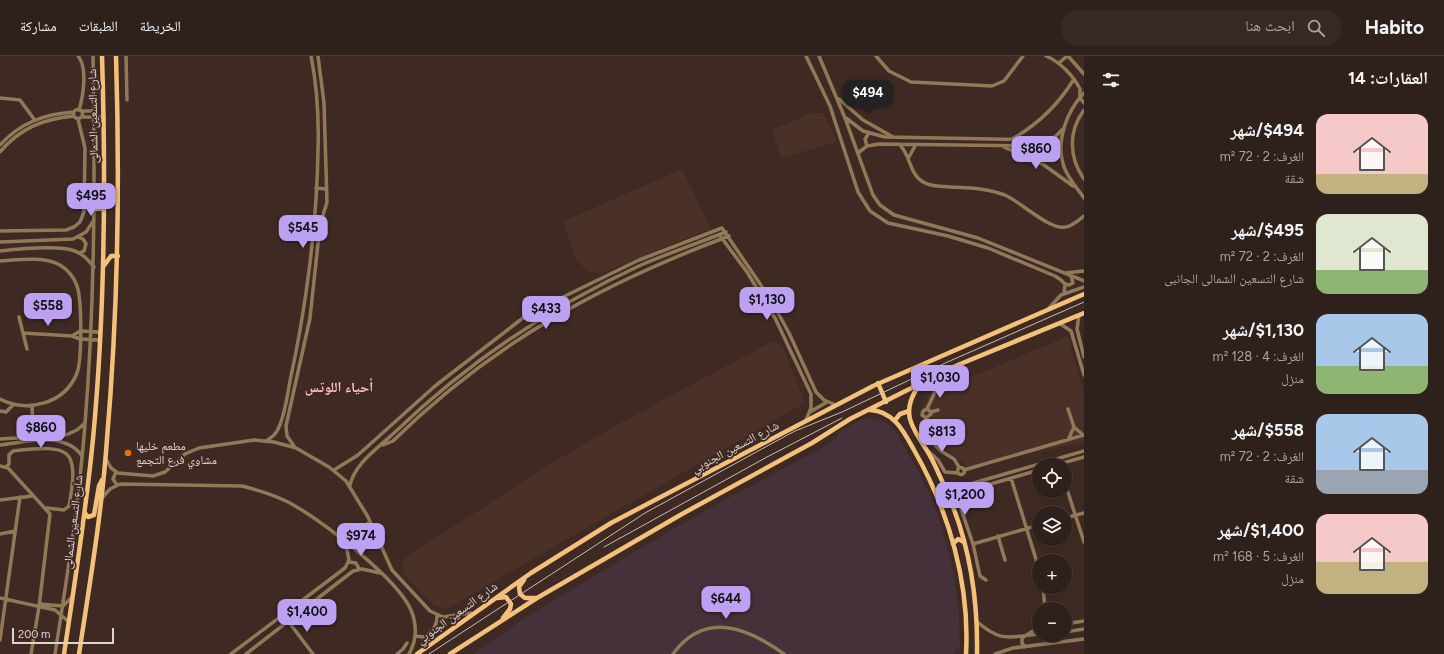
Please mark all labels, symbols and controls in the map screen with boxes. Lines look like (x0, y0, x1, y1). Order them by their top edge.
search box (1061, 10, 1341, 46)
text: Habito (1365, 16, 1424, 39)
text: ابحث هنا (1245, 17, 1295, 35)
icon: search (1305, 17, 1327, 39)
text: مشاركة (20, 18, 57, 35)
text: الطبقات (79, 18, 118, 35)
text: الخريطة (140, 18, 181, 35)
street label: شارع التسعين الشمالى (85, 68, 102, 164)
text: العقارات: 14 (1348, 68, 1428, 88)
icon: filters (1100, 69, 1122, 91)
pin: $494 (844, 80, 892, 114)
text: $494 (852, 85, 884, 100)
text: $494/شهر (1230, 120, 1304, 140)
icon: home (1348, 130, 1396, 178)
pin: $860 (1012, 136, 1060, 170)
text: $860 (1020, 141, 1052, 156)
text: الغرف: 2 · 72 m² (1220, 149, 1304, 164)
text: شقة (1285, 171, 1304, 186)
pin: $495 (67, 183, 115, 217)
text: $495 (76, 188, 106, 203)
pin: $545 (279, 215, 327, 249)
text: $545 (288, 220, 318, 235)
text: $495/شهر (1231, 220, 1304, 240)
icon: home (1348, 230, 1396, 278)
text: الغرف: 2 · 72 m² (1220, 249, 1304, 264)
text: شارع التسعين الشمالى الجانبى (1164, 271, 1304, 286)
pin: $1,130 (734, 287, 800, 321)
text: $1,130 (748, 292, 786, 307)
pin: $558 (24, 293, 72, 327)
pin: $433 (522, 296, 570, 330)
text: $558 (33, 298, 63, 313)
text: $433 (531, 301, 561, 316)
text: $1,130/شهر (1223, 320, 1304, 340)
icon: home (1348, 330, 1396, 378)
text: الغرف: 4 · 128 m² (1213, 349, 1304, 364)
pin: $1,030 (907, 365, 973, 399)
text: $1,030 (920, 370, 960, 385)
text: منزل (1281, 371, 1304, 386)
district label: أحياء اللوتس (305, 378, 373, 396)
pin: $860 (17, 415, 65, 449)
street label: شارع التسعين الجنوبي (689, 418, 783, 479)
pin: $813 (918, 419, 966, 453)
text: $860 (25, 420, 57, 435)
text: $558/شهر (1232, 420, 1304, 440)
text: $813 (928, 424, 956, 439)
icon: home (1348, 430, 1396, 478)
place label: مطعم خليها مشاوي فرع التجمع (136, 439, 217, 470)
marker: مطعم خليها مشاوي فرع التجمع (123, 448, 133, 458)
text: الغرف: 2 · 72 m² (1220, 449, 1304, 464)
map controls (1032, 458, 1072, 642)
button: locate (1032, 458, 1072, 498)
text: شقة (1285, 471, 1304, 486)
street label: شارع التسعين الشمالى (60, 474, 87, 570)
pin: $1,200 (932, 482, 998, 516)
text: $1,200 (945, 487, 985, 502)
button: layers (1032, 506, 1072, 546)
text: $1,400/شهر (1218, 520, 1304, 540)
pin: $974 (337, 523, 385, 557)
text: $974 (346, 528, 376, 543)
icon: home (1348, 530, 1396, 578)
text: الغرف: 5 · 168 m² (1213, 549, 1304, 564)
button: + (1032, 554, 1072, 594)
text: منزل (1281, 571, 1304, 586)
street label: شارع التسعين الجنوبي (414, 579, 502, 650)
pin: $644 (702, 586, 750, 620)
text: $644 (710, 591, 742, 606)
pin: $1,400 (274, 599, 340, 633)
button: − (1032, 602, 1072, 642)
text: $1,400 (286, 604, 328, 619)
scale bar (12, 626, 114, 645)
text: 200 m (18, 628, 50, 641)

